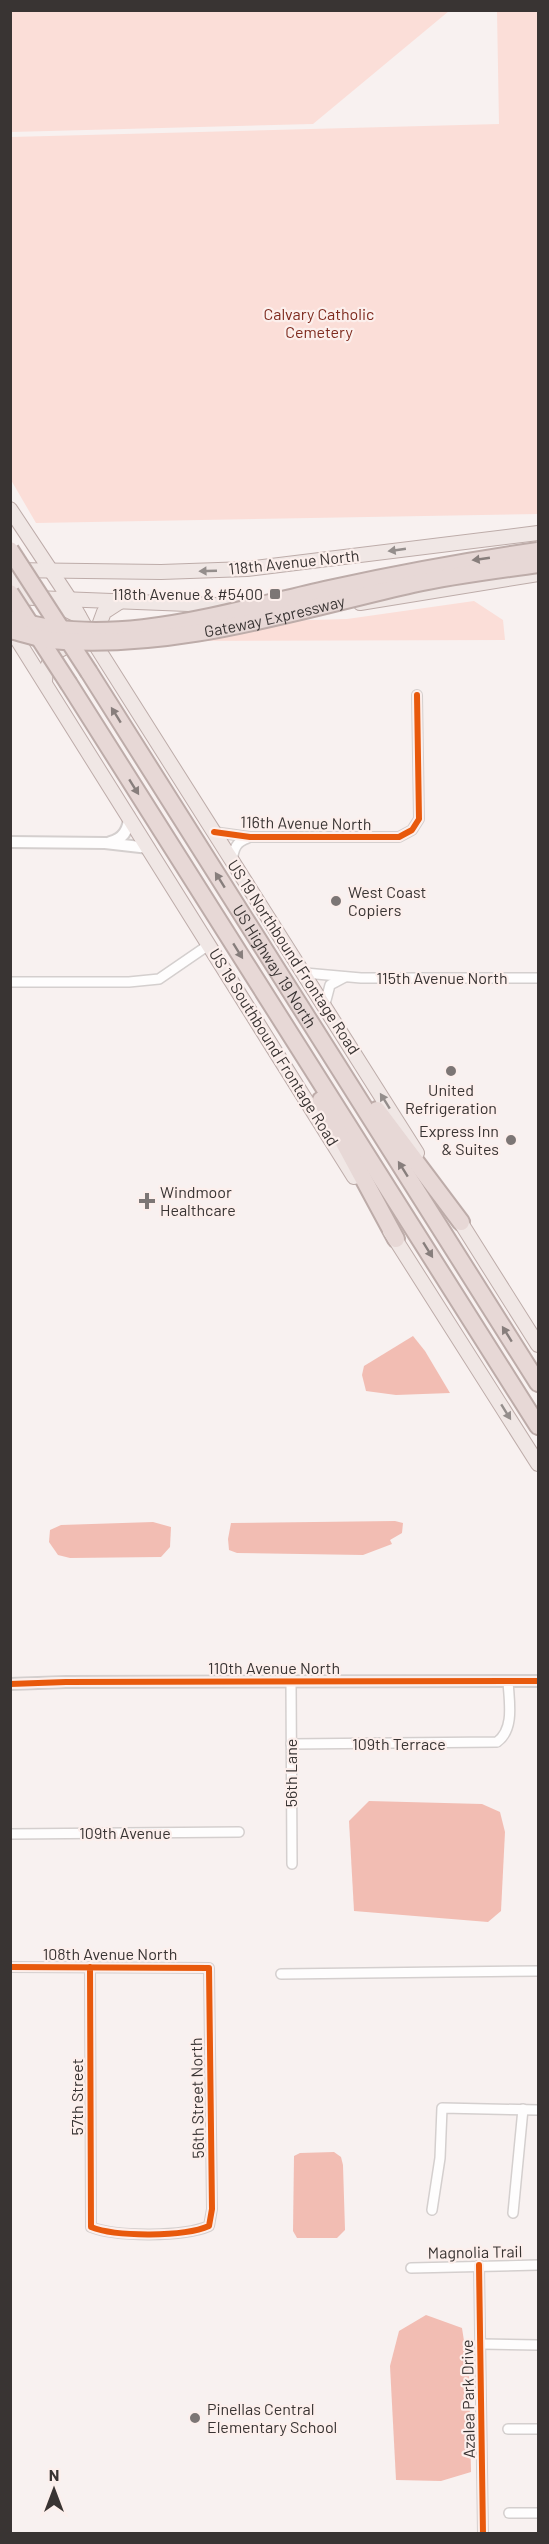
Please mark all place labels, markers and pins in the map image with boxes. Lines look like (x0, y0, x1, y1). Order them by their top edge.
place label: 118th Avenue & #5400 (112, 584, 263, 603)
marker: 118th Avenue & #5400 (268, 587, 282, 601)
place label: West Coast Copiers (348, 882, 426, 919)
marker: West Coast Copiers (329, 894, 343, 908)
marker: United Refrigeration (444, 1064, 458, 1078)
place label: United Refrigeration (405, 1080, 497, 1117)
place label: Express Inn & Suites (419, 1121, 499, 1158)
marker: Express Inn & Suites (504, 1133, 518, 1147)
place label: Windmoor Healthcare (160, 1182, 236, 1219)
marker: Windmoor Healthcare (138, 1192, 156, 1210)
place label: Pinellas Central Elementary School (207, 2399, 337, 2436)
marker: Pinellas Central Elementary School (188, 2411, 202, 2425)

